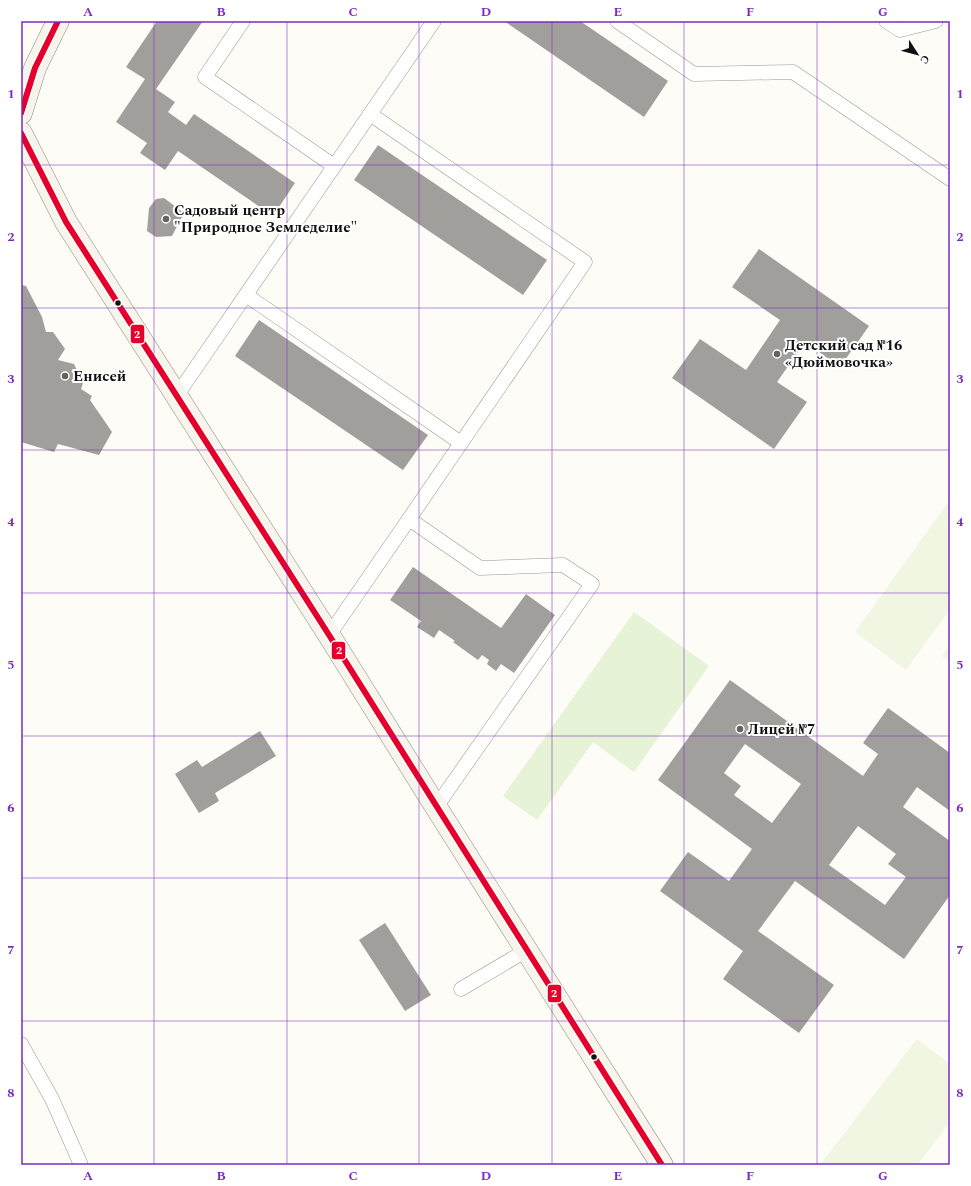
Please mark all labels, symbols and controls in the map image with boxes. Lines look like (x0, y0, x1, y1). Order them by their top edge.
text: A (83, 2, 93, 22)
text: B (216, 2, 226, 22)
text: C (348, 2, 358, 22)
text: D (481, 2, 491, 22)
text: E (614, 2, 623, 22)
text: F (746, 2, 754, 22)
text: G (878, 2, 888, 22)
north arrow (897, 34, 937, 74)
text: С (915, 51, 934, 68)
text: 1 (7, 84, 15, 104)
text: 1 (956, 84, 964, 104)
place label: Садовый центр "Природное Земледелие" (174, 199, 357, 239)
marker: Садовый центр "Природное Земледелие" (161, 214, 171, 224)
text: 2 (7, 227, 15, 247)
text: 2 (956, 227, 964, 247)
unlabelled marker (113, 298, 123, 308)
line badge: 2 (130, 324, 145, 344)
text: 2 (134, 326, 140, 343)
place label: Детский сад №16 «Дюймовочка» (785, 334, 902, 374)
marker: Детский сад №16 «Дюймовочка» (772, 349, 782, 359)
place label: Енисей (73, 365, 127, 388)
text: 3 (7, 369, 15, 389)
text: 3 (956, 369, 964, 389)
marker: Енисей (60, 371, 70, 381)
text: 4 (7, 512, 15, 532)
text: 4 (956, 512, 964, 532)
line badge: 2 (331, 641, 346, 660)
text: 2 (336, 642, 342, 659)
text: 5 (7, 655, 15, 675)
text: 5 (956, 655, 964, 675)
place label: Лицей №7 (748, 718, 815, 741)
marker: Лицей №7 (735, 724, 745, 734)
text: 6 (7, 798, 15, 818)
text: 6 (956, 798, 964, 818)
text: 7 (7, 940, 15, 960)
text: 7 (956, 940, 964, 960)
line badge: 2 (547, 984, 562, 1003)
text: 2 (551, 985, 557, 1002)
unlabelled marker (589, 1052, 599, 1062)
text: 8 (7, 1083, 15, 1103)
text: 8 (956, 1083, 964, 1103)
text: A (83, 1166, 93, 1186)
text: B (216, 1166, 226, 1186)
text: C (348, 1166, 358, 1186)
text: D (481, 1166, 491, 1186)
text: E (614, 1166, 623, 1186)
text: F (746, 1166, 754, 1186)
text: G (878, 1166, 888, 1186)

